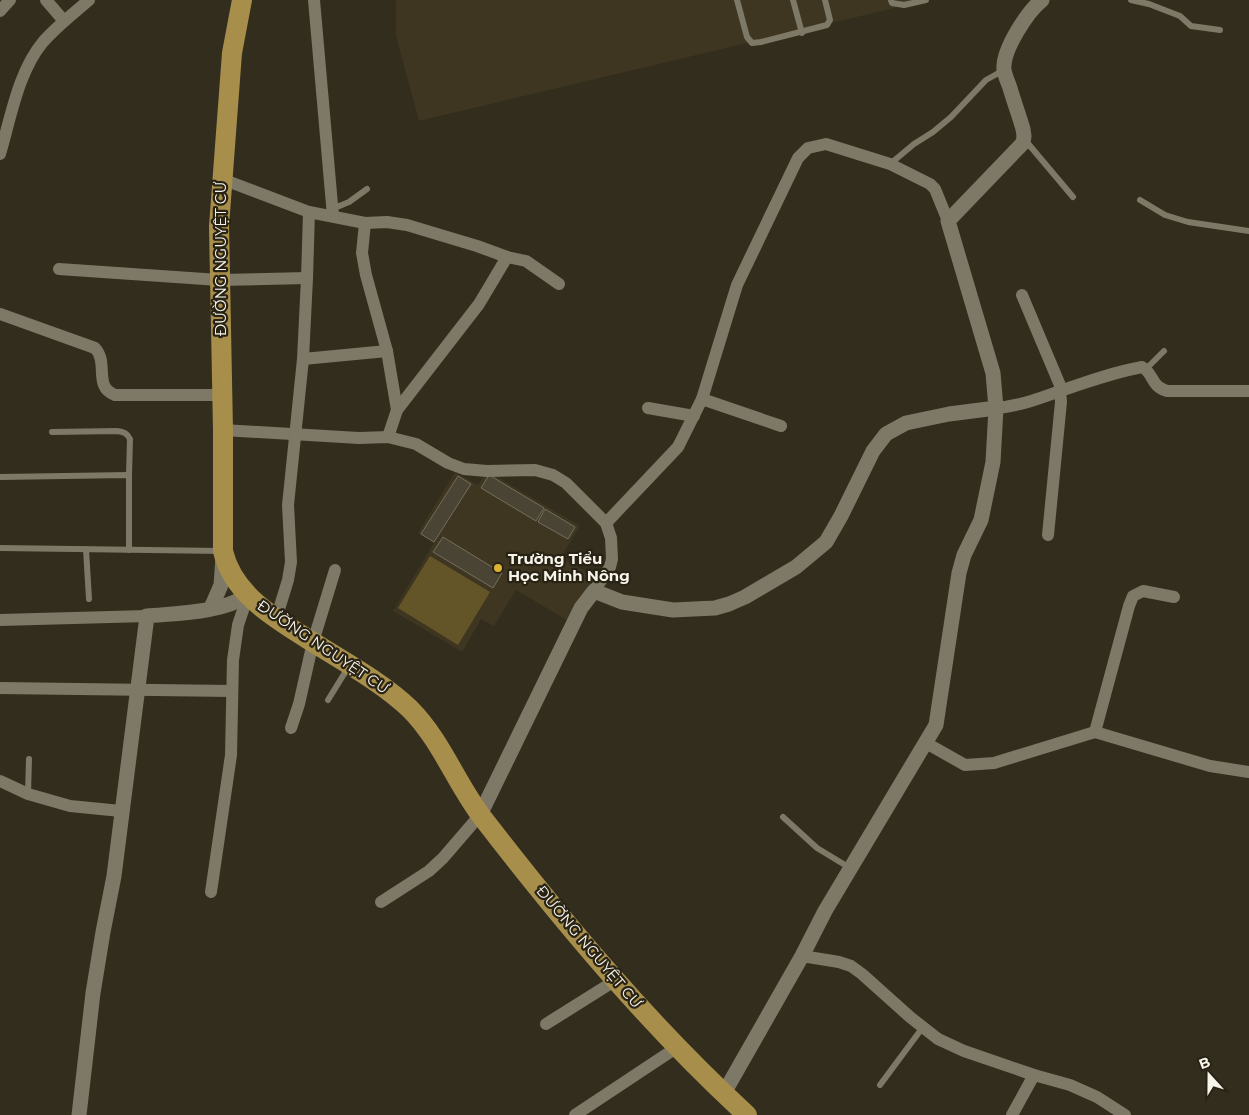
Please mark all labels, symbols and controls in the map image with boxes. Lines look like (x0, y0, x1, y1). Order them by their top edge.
street label: ĐƯỜNG NGUYỆT CƯ (211, 182, 230, 336)
place label: Trường Tiểu Học Minh Nông (508, 549, 630, 585)
marker: Trường Tiểu Học Minh Nông (492, 562, 504, 574)
street label: ĐƯỜNG NGUYỆT CƯ (254, 595, 393, 698)
street label: ĐƯỜNG NGUYỆT CƯ (532, 881, 646, 1012)
north arrow (1184, 1050, 1234, 1100)
text: B (1196, 1052, 1213, 1073)

